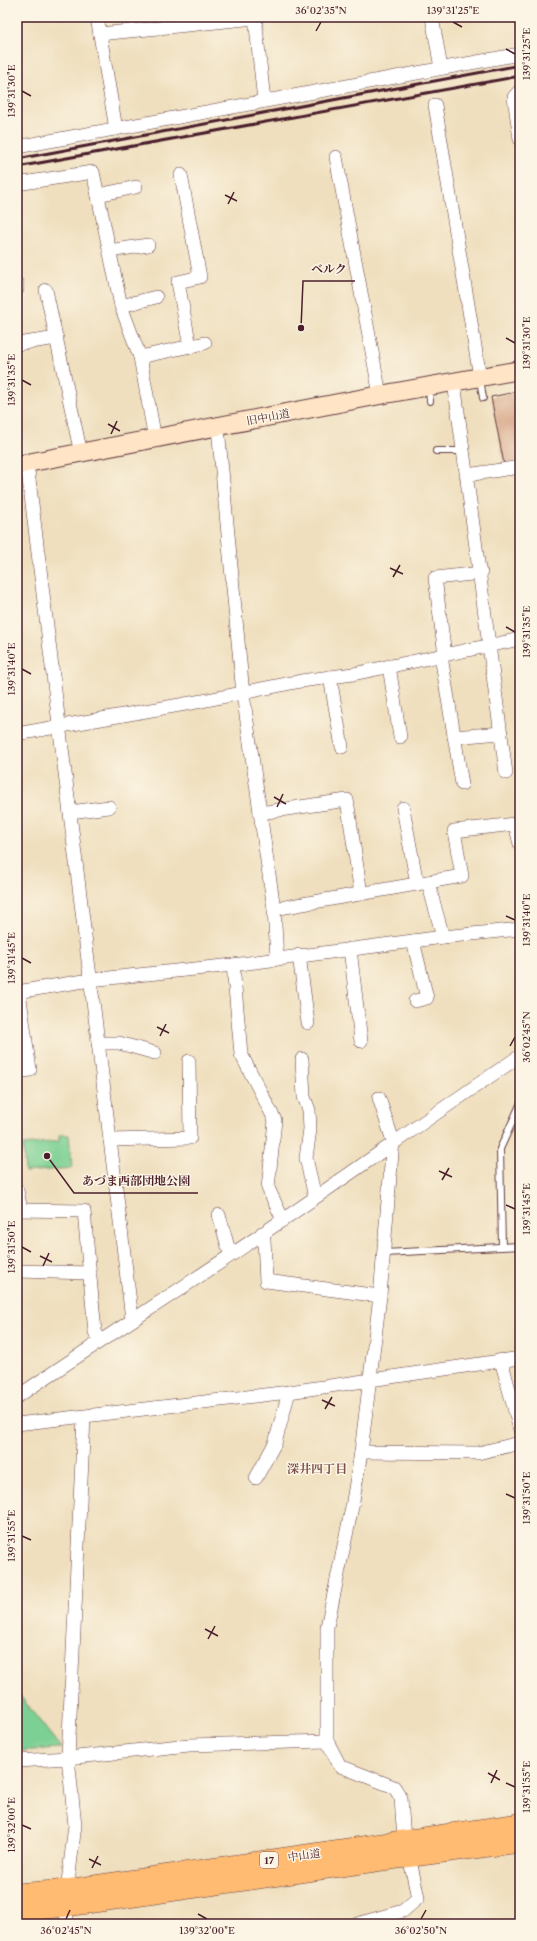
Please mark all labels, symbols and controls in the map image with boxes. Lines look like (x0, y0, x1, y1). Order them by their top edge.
text: 36°02'35"N (295, 4, 347, 17)
text: 139°31'25"E (427, 4, 479, 17)
text: 139°31'25"E (520, 28, 533, 80)
text: 139°31'30"E (5, 64, 18, 118)
callout: ベルク (303, 257, 355, 281)
text: ベルク (311, 261, 347, 276)
text: 139°31'30"E (520, 316, 533, 370)
text: 139°31'35"E (5, 354, 18, 406)
street label: 旧中山道 (245, 406, 291, 428)
text: 139°31'35"E (520, 606, 533, 658)
text: 139°31'40"E (5, 642, 18, 695)
text: 139°31'40"E (520, 893, 533, 946)
text: 139°31'45"E (5, 932, 18, 984)
text: 36°02'45"N (520, 1011, 533, 1063)
callout: あづま西部団地公園 (74, 1169, 198, 1193)
text: あづま西部団地公園 (82, 1173, 190, 1188)
text: 139°31'45"E (520, 1183, 533, 1235)
text: 139°31'50"E (5, 1220, 18, 1274)
district label: 深井四丁目 (287, 1461, 347, 1476)
text: 139°31'50"E (520, 1471, 533, 1525)
text: 139°31'55"E (5, 1510, 18, 1562)
text: 139°31'55"E (520, 1761, 533, 1813)
text: 139°32'00"E (5, 1797, 18, 1853)
street label: 中山道 (287, 1846, 321, 1864)
road number: 17 (260, 1852, 278, 1868)
text: 36°02'45"N (40, 1924, 92, 1937)
text: 139°32'00"E (179, 1924, 235, 1937)
text: 36°02'50"N (395, 1924, 447, 1937)

